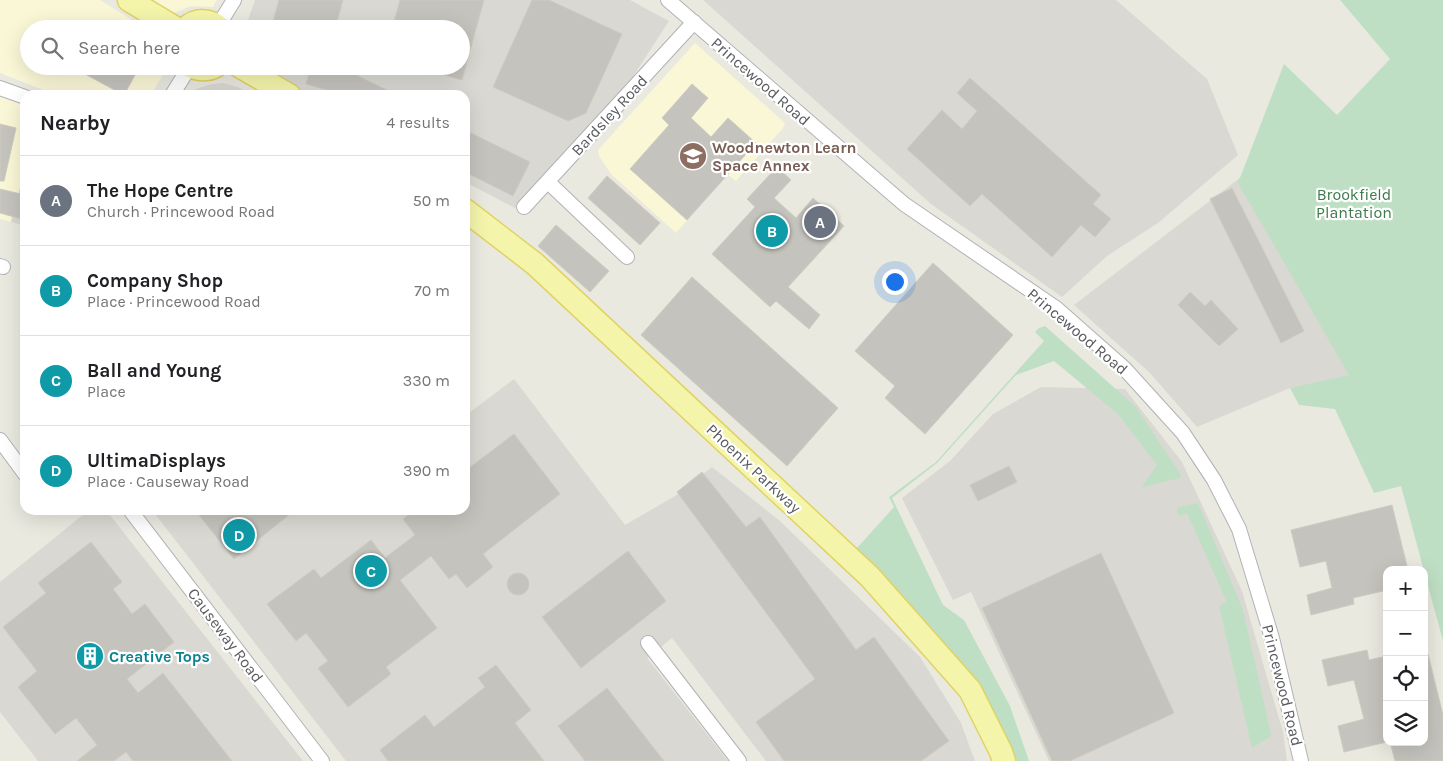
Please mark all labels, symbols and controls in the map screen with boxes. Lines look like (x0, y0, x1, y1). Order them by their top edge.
search box (20, 20, 470, 75)
street label: Princewood Road (707, 33, 814, 129)
icon: search (38, 34, 66, 62)
text: Search here (78, 37, 180, 59)
street label: Bardsley Road (567, 71, 652, 160)
text: Nearby (40, 111, 110, 135)
text: 4 results (386, 113, 450, 132)
place label: Woodnewton Learn Space Annex (712, 138, 856, 175)
school or university icon: Woodnewton Learn Space Annex (678, 141, 708, 171)
text: The Hope Centre (87, 180, 233, 202)
park label: Brookfield Plantation (1316, 185, 1392, 222)
text: A (51, 191, 61, 210)
text: 50 m (413, 191, 450, 210)
text: Church · Princewood Road (87, 202, 275, 221)
pin: A (804, 203, 836, 241)
pin: B (756, 212, 788, 250)
your location (882, 269, 908, 295)
text: Company Shop (87, 270, 223, 292)
text: B (51, 281, 61, 300)
text: 70 m (414, 281, 450, 300)
street label: Princewood Road (1024, 284, 1132, 379)
text: Place · Princewood Road (87, 292, 261, 311)
text: Ball and Young (87, 360, 221, 382)
text: C (51, 371, 61, 390)
text: 330 m (403, 371, 450, 390)
text: Place (87, 382, 126, 401)
street label: Phoenix Parkway (702, 420, 805, 517)
text: UltimaDisplays (87, 450, 226, 472)
text: D (51, 461, 61, 480)
text: 390 m (403, 461, 450, 480)
text: Place · Causeway Road (87, 472, 249, 491)
pin: D (223, 516, 255, 554)
pin: C (355, 552, 387, 590)
map controls (1383, 566, 1428, 746)
button: + (1383, 566, 1428, 611)
street label: Causeway Road (184, 584, 267, 686)
button: − (1383, 611, 1428, 656)
street label: Princewood Road (1258, 622, 1307, 748)
building icon: Creative Tops (75, 641, 105, 671)
place label: Creative Tops (109, 647, 210, 666)
button: locate (1383, 656, 1428, 701)
button: layers (1383, 701, 1428, 746)

